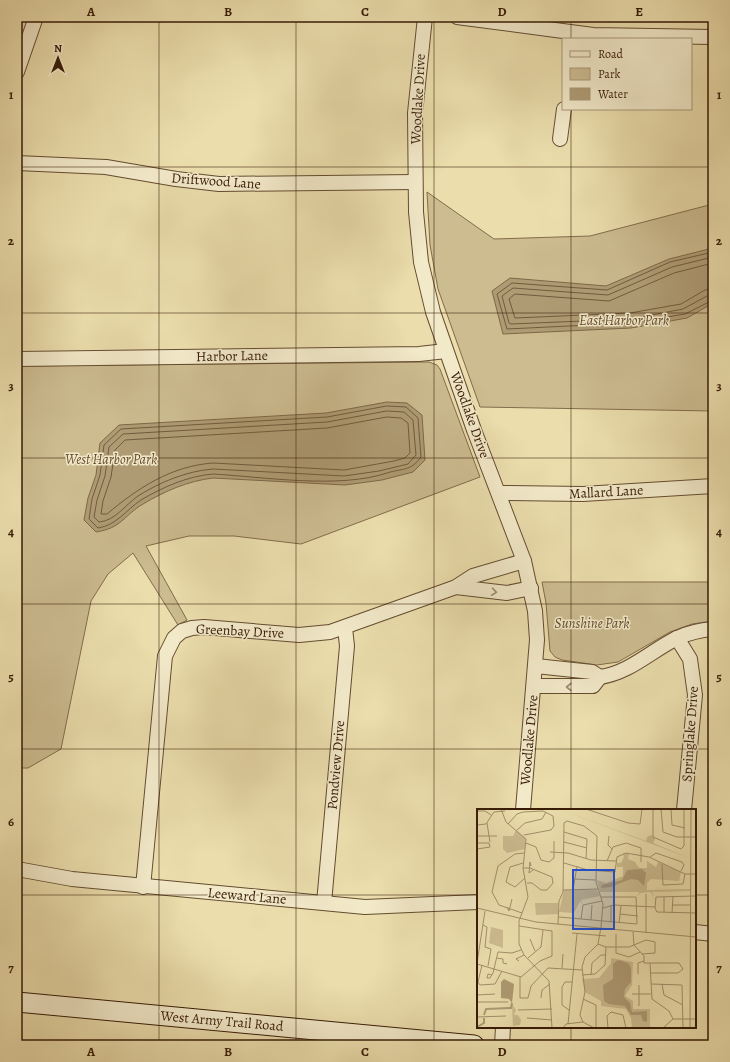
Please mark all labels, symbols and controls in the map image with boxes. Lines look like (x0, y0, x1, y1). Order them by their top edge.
text: A (86, 3, 96, 20)
text: B (224, 3, 232, 20)
text: C (361, 3, 369, 20)
text: D (497, 3, 507, 20)
text: E (635, 3, 643, 20)
north arrow (38, 38, 78, 78)
legend (562, 38, 692, 110)
text: N (54, 41, 62, 56)
text: Road (598, 46, 624, 62)
street label: Woodlake Drive (406, 53, 430, 146)
text: Park (598, 66, 621, 82)
text: 1 (9, 86, 14, 103)
text: Water (597, 86, 628, 102)
text: 1 (717, 86, 722, 103)
street label: Driftwood Lane (171, 168, 261, 194)
text: 2 (8, 232, 15, 249)
text: 2 (716, 232, 723, 249)
park label: East Harbor Park (579, 311, 669, 330)
street label: Harbor Lane (196, 346, 268, 366)
street label: Woodlake Drive (445, 368, 494, 461)
text: 3 (8, 377, 14, 394)
text: 3 (716, 377, 722, 394)
park label: West Harbor Park (65, 450, 157, 469)
street label: Mallard Lane (568, 481, 644, 503)
text: 4 (8, 523, 14, 540)
text: 4 (716, 523, 722, 540)
one-way arrow (491, 587, 497, 596)
park label: Sunshine Park (555, 614, 629, 633)
street label: Greenbay Drive (195, 619, 285, 643)
text: 5 (8, 668, 14, 685)
text: 5 (716, 668, 722, 685)
one-way arrow (566, 683, 572, 691)
street label: Springlake Drive (677, 686, 703, 782)
street label: Woodlake Drive (516, 694, 542, 787)
street label: Pondview Drive (323, 719, 349, 811)
inset map (477, 809, 696, 1028)
text: 6 (8, 813, 14, 830)
text: 6 (716, 813, 722, 830)
street label: Leeward Lane (207, 883, 287, 909)
text: 7 (8, 959, 14, 976)
text: 7 (716, 959, 722, 976)
street label: West Army Trail Road (159, 1006, 285, 1036)
text: A (86, 1043, 96, 1060)
text: B (224, 1043, 232, 1060)
text: C (361, 1043, 369, 1060)
text: D (497, 1043, 507, 1060)
text: E (635, 1043, 643, 1060)

